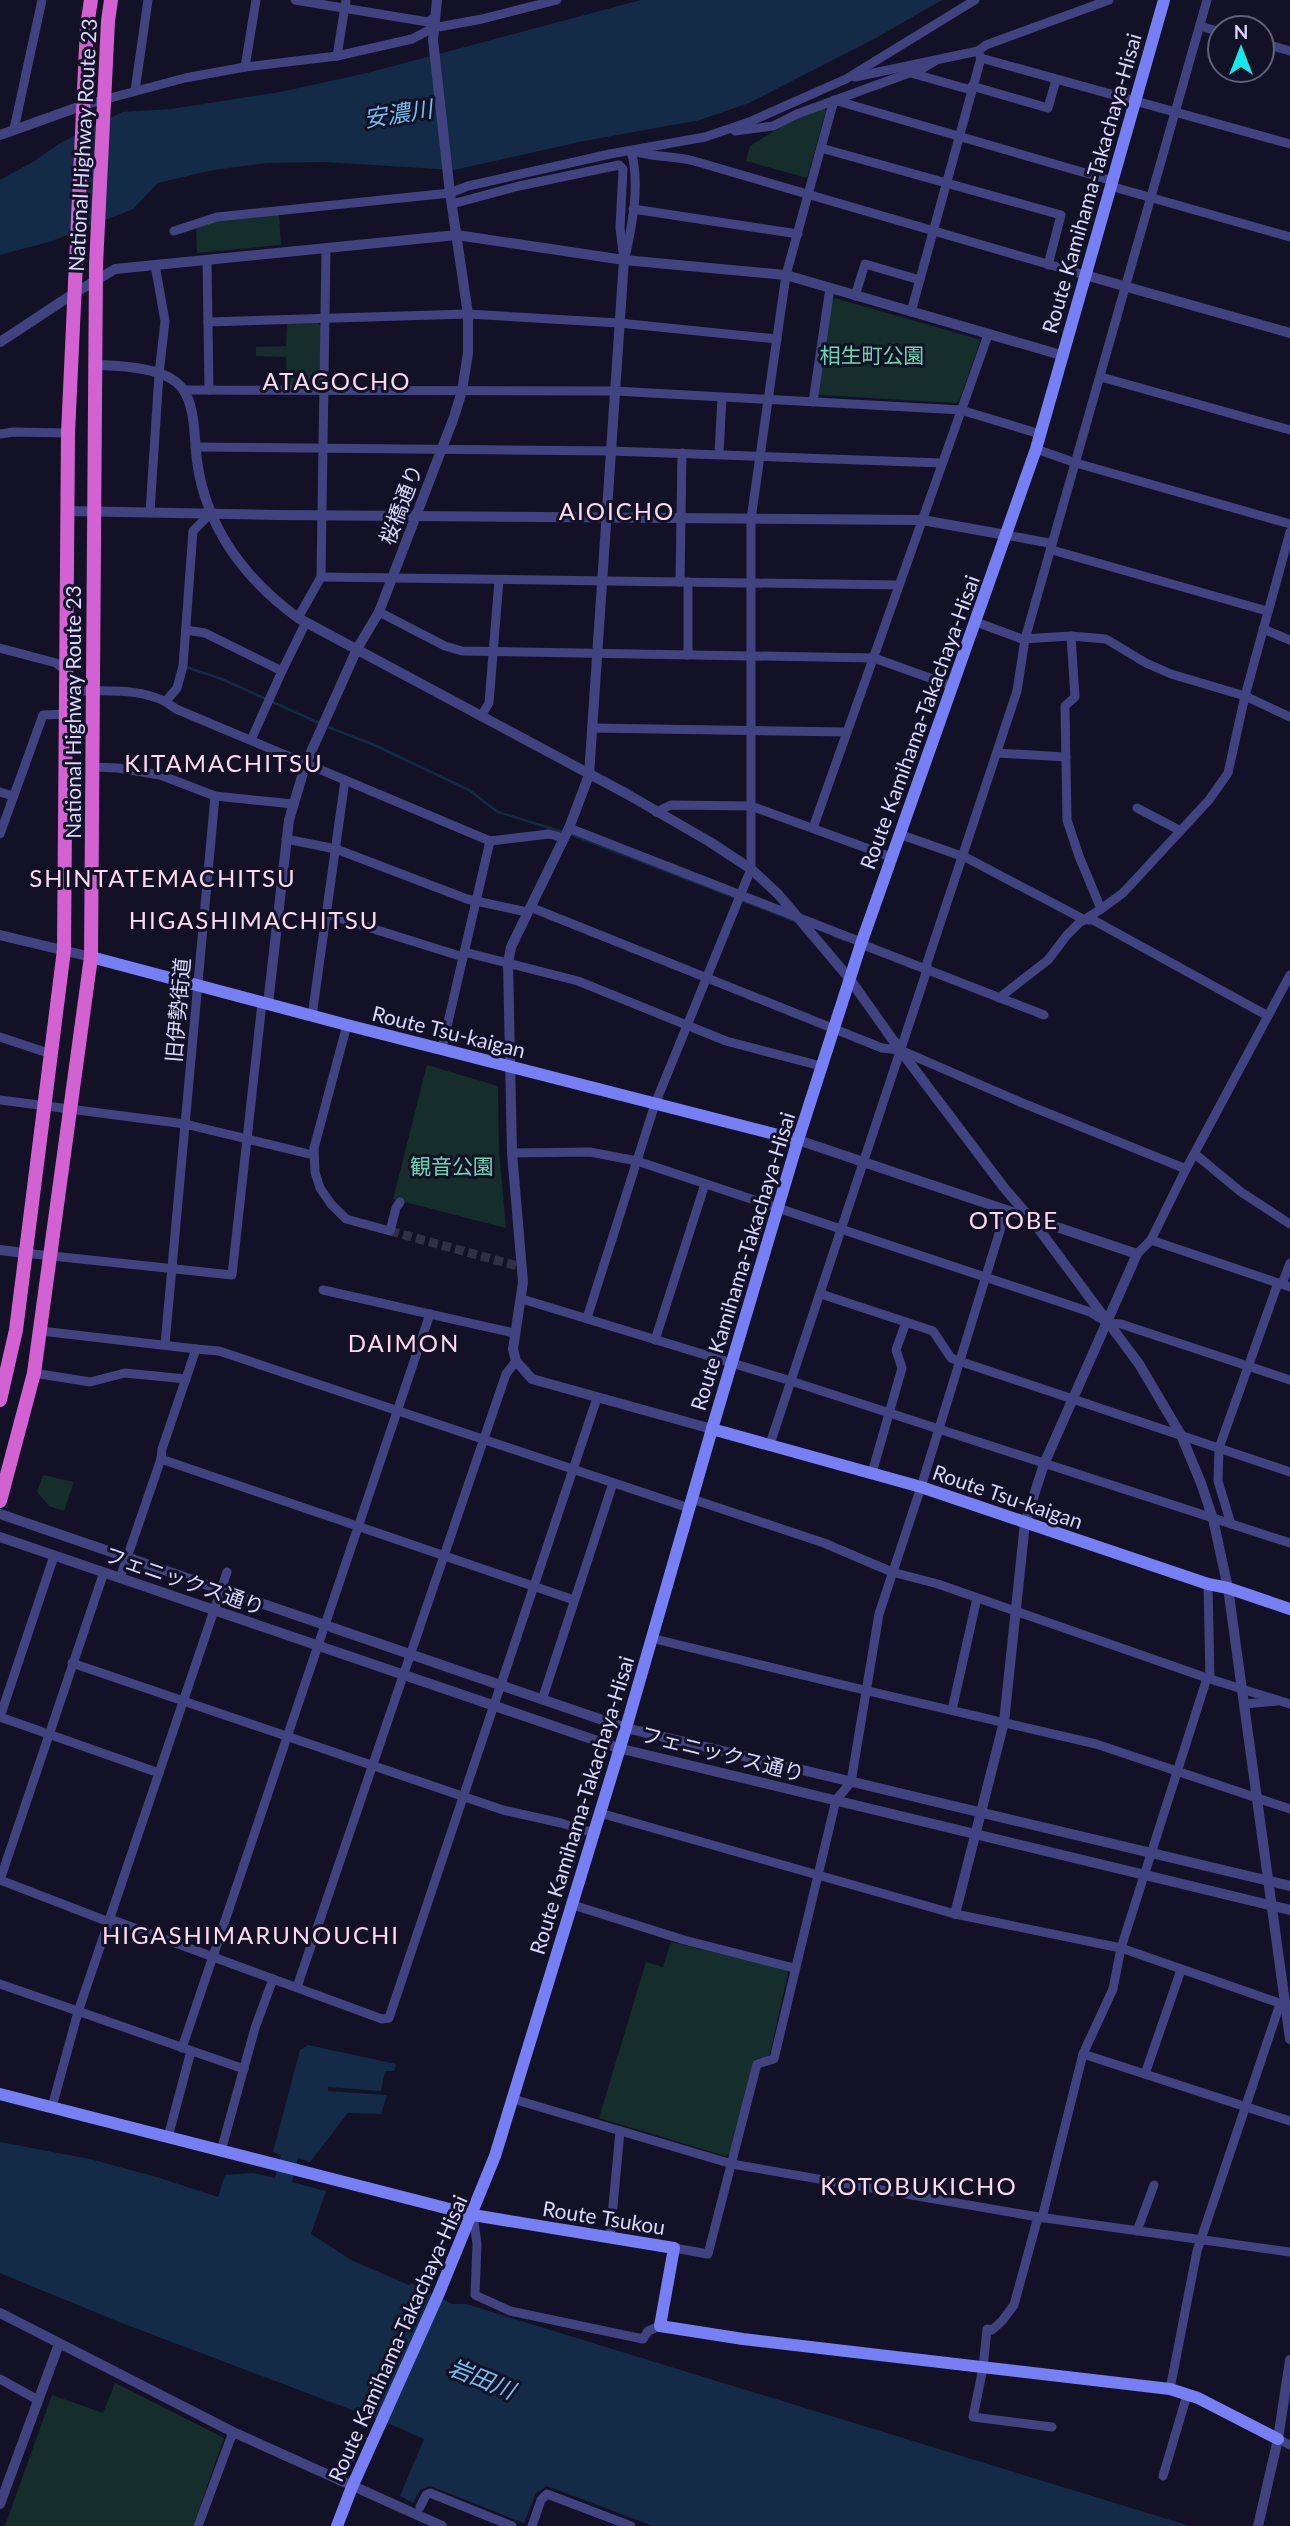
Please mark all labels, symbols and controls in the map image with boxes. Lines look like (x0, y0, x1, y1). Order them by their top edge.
north arrow (1206, 14, 1276, 84)
street label: National Highway Route 23 (63, 18, 101, 272)
text: N (1234, 20, 1248, 43)
street label: Route Kamihama-Takachaya-Hisai (1036, 30, 1146, 336)
water label: 安濃川 (362, 93, 437, 132)
park label: 相生町公園 (820, 342, 925, 367)
district label: ATAGOCHO (262, 366, 412, 395)
street label: 桜橋通り (373, 460, 427, 548)
district label: AIOICHO (559, 496, 675, 525)
street label: Route Kamihama-Takachaya-Hisai (854, 572, 984, 872)
street label: National Highway Route 23 (60, 585, 85, 839)
district label: KITAMACHITSU (124, 748, 324, 777)
district label: SHINTATEMACHITSU (29, 863, 297, 892)
district label: HIGASHIMACHITSU (129, 905, 379, 934)
street label: 旧伊勢街道 (160, 957, 194, 1063)
street label: Route Tsu-kaigan (370, 1000, 528, 1062)
street label: Route Kamihama-Takachaya-Hisai (685, 1109, 799, 1413)
park label: 観音公園 (410, 1153, 494, 1178)
district label: OTOBE (969, 1205, 1059, 1234)
district label: DAIMON (348, 1328, 460, 1357)
street label: Route Tsu-kaigan (930, 1459, 1086, 1533)
street label: フェニックス通り (102, 1541, 268, 1619)
street label: Route Kamihama-Takachaya-Hisai (524, 1653, 638, 1957)
street label: フェニックス通り (639, 1721, 807, 1785)
district label: HIGASHIMARUNOUCHI (102, 1920, 400, 1949)
district label: KOTOBUKICHO (820, 2171, 1018, 2200)
street label: Route Kamihama-Takachaya-Hisai (322, 2191, 472, 2485)
street label: Route Tsukou (541, 2195, 667, 2239)
water label: 岩田川 (445, 2352, 522, 2405)

